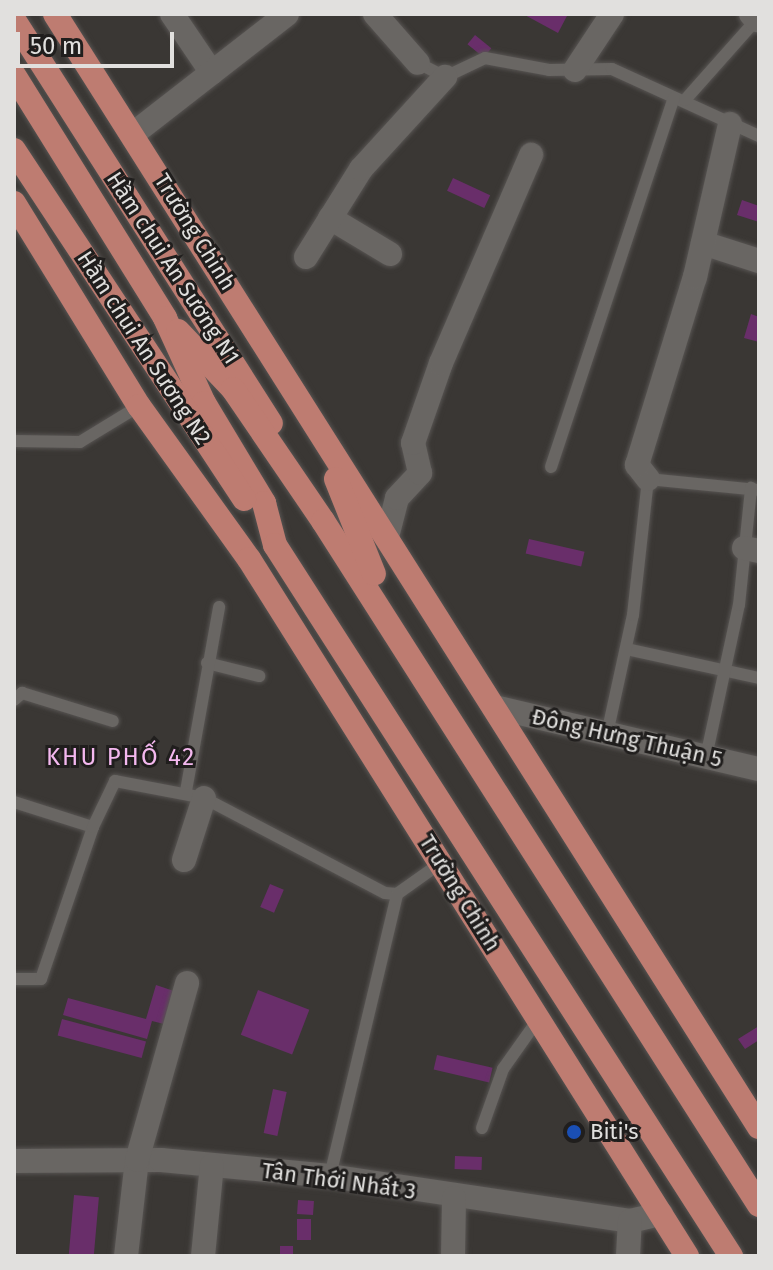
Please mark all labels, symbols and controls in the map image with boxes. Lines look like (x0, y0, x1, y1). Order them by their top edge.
scale bar (20, 16, 178, 66)
text: 50 m (30, 32, 82, 60)
street label: Hầm chui An Sương N1 (101, 167, 245, 369)
street label: Trường Chinh (149, 169, 241, 295)
street label: Hầm chui An Sương N2 (72, 246, 216, 450)
street label: Đông Hưng Thuận 5 (529, 703, 725, 773)
district label: KHU PHỐ 42 (46, 744, 196, 772)
street label: Trường Chinh (414, 830, 506, 956)
place label: Biti's (590, 1119, 639, 1145)
marker: Biti's (565, 1123, 583, 1141)
street label: Tân Thới Nhất 3 (260, 1157, 418, 1205)

